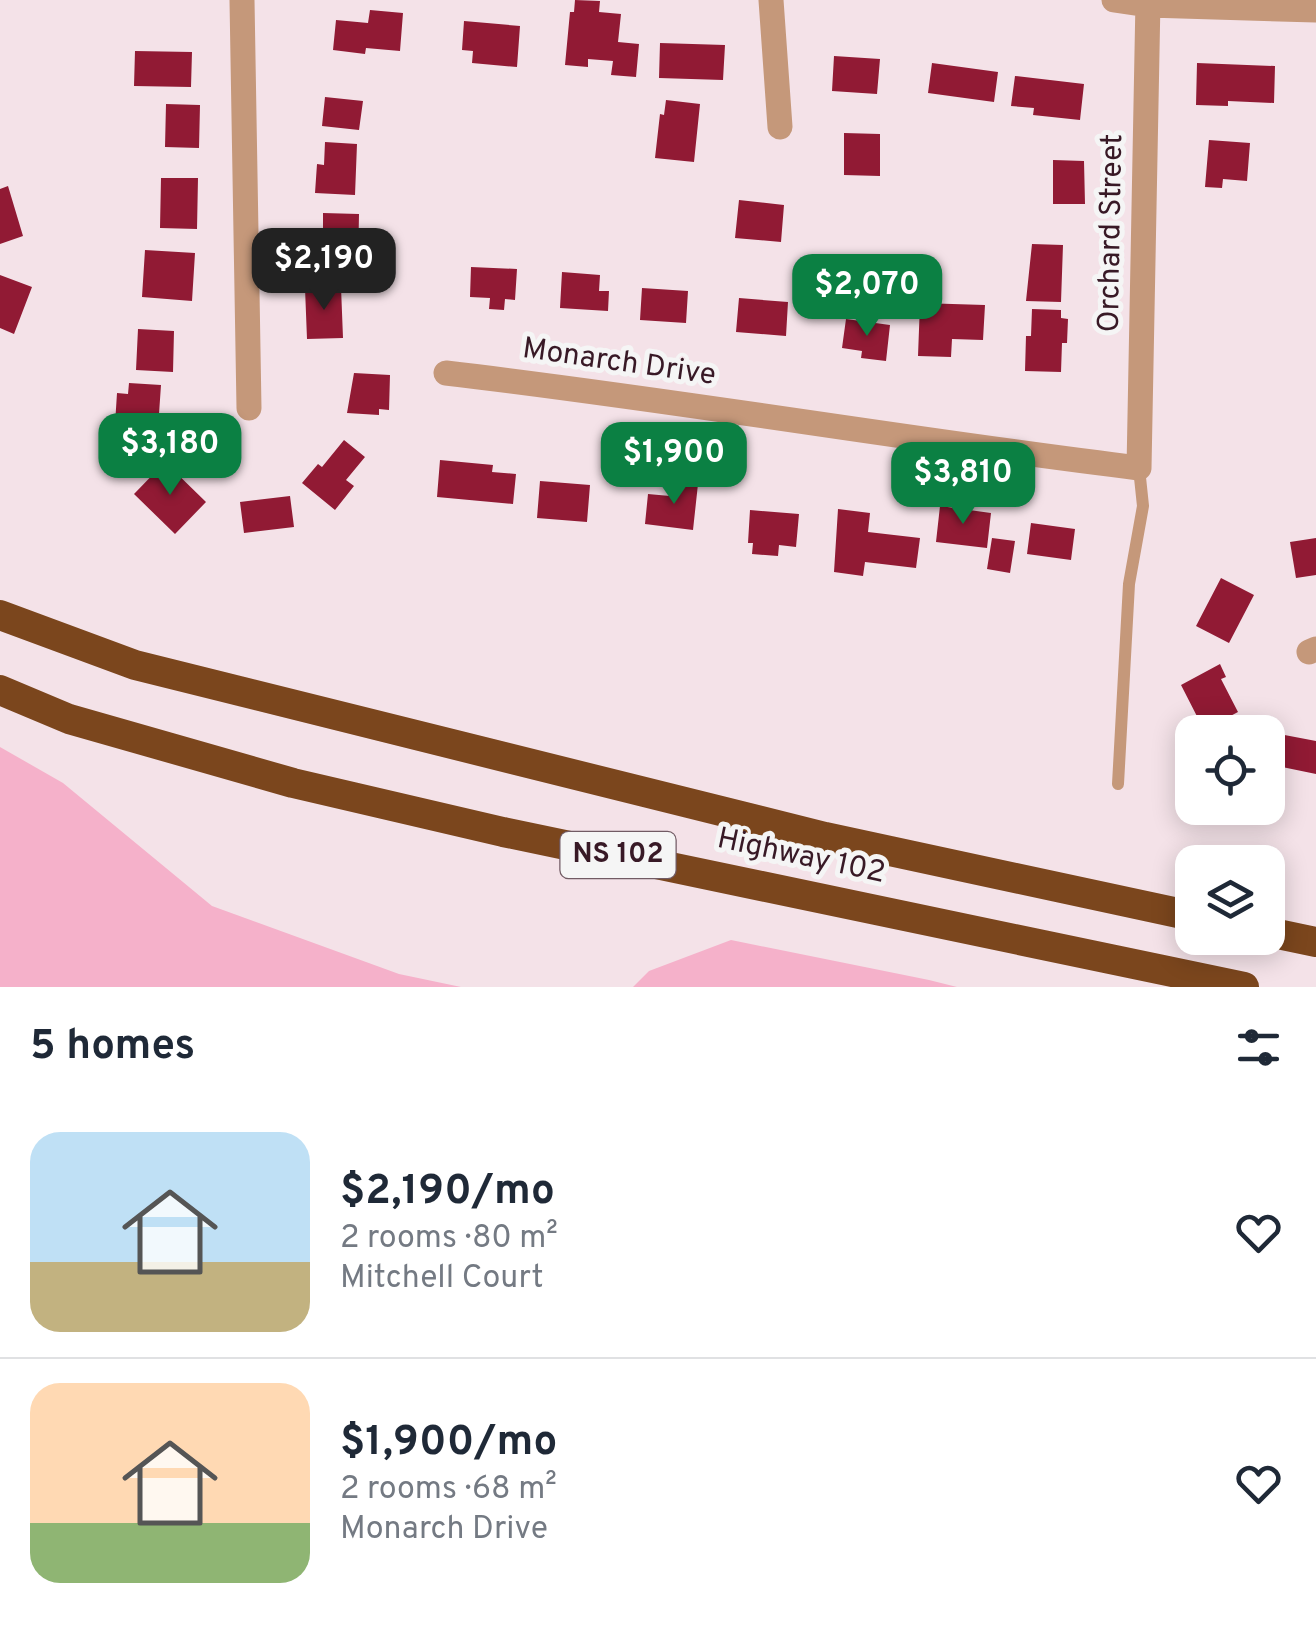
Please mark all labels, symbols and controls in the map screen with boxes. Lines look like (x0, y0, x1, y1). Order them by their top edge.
street label: Orchard Street (1092, 133, 1132, 333)
pin: $2,190 (243, 228, 405, 313)
text: $2,190 (274, 240, 374, 280)
pin: $2,070 (786, 254, 948, 339)
text: $2,070 (814, 266, 920, 306)
street label: Monarch Drive (520, 331, 718, 395)
pin: $3,180 (89, 413, 251, 498)
pin: $1,900 (593, 422, 755, 507)
text: $3,180 (120, 425, 220, 465)
text: $1,900 (623, 434, 725, 474)
pin: $3,810 (882, 442, 1044, 527)
text: $3,810 (913, 454, 1013, 494)
map controls (1175, 715, 1285, 955)
button: locate (1175, 715, 1285, 825)
street label: Highway 102 (714, 821, 888, 893)
road number: NS 102 (560, 832, 676, 878)
button: layers (1175, 845, 1285, 955)
icon: filters (1231, 1020, 1286, 1075)
text: 5 homes (30, 1021, 195, 1074)
text: $2,190/mo (340, 1166, 555, 1219)
icon: home (110, 1172, 230, 1292)
icon: heart (1231, 1205, 1286, 1260)
text: 2 rooms · 80 m² (340, 1219, 558, 1259)
text: Mitchell Court (340, 1259, 544, 1299)
text: $1,900/mo (340, 1417, 557, 1470)
icon: home (110, 1423, 230, 1543)
icon: heart (1231, 1456, 1286, 1511)
text: 2 rooms · 68 m² (340, 1470, 557, 1510)
text: Monarch Drive (340, 1510, 548, 1550)

